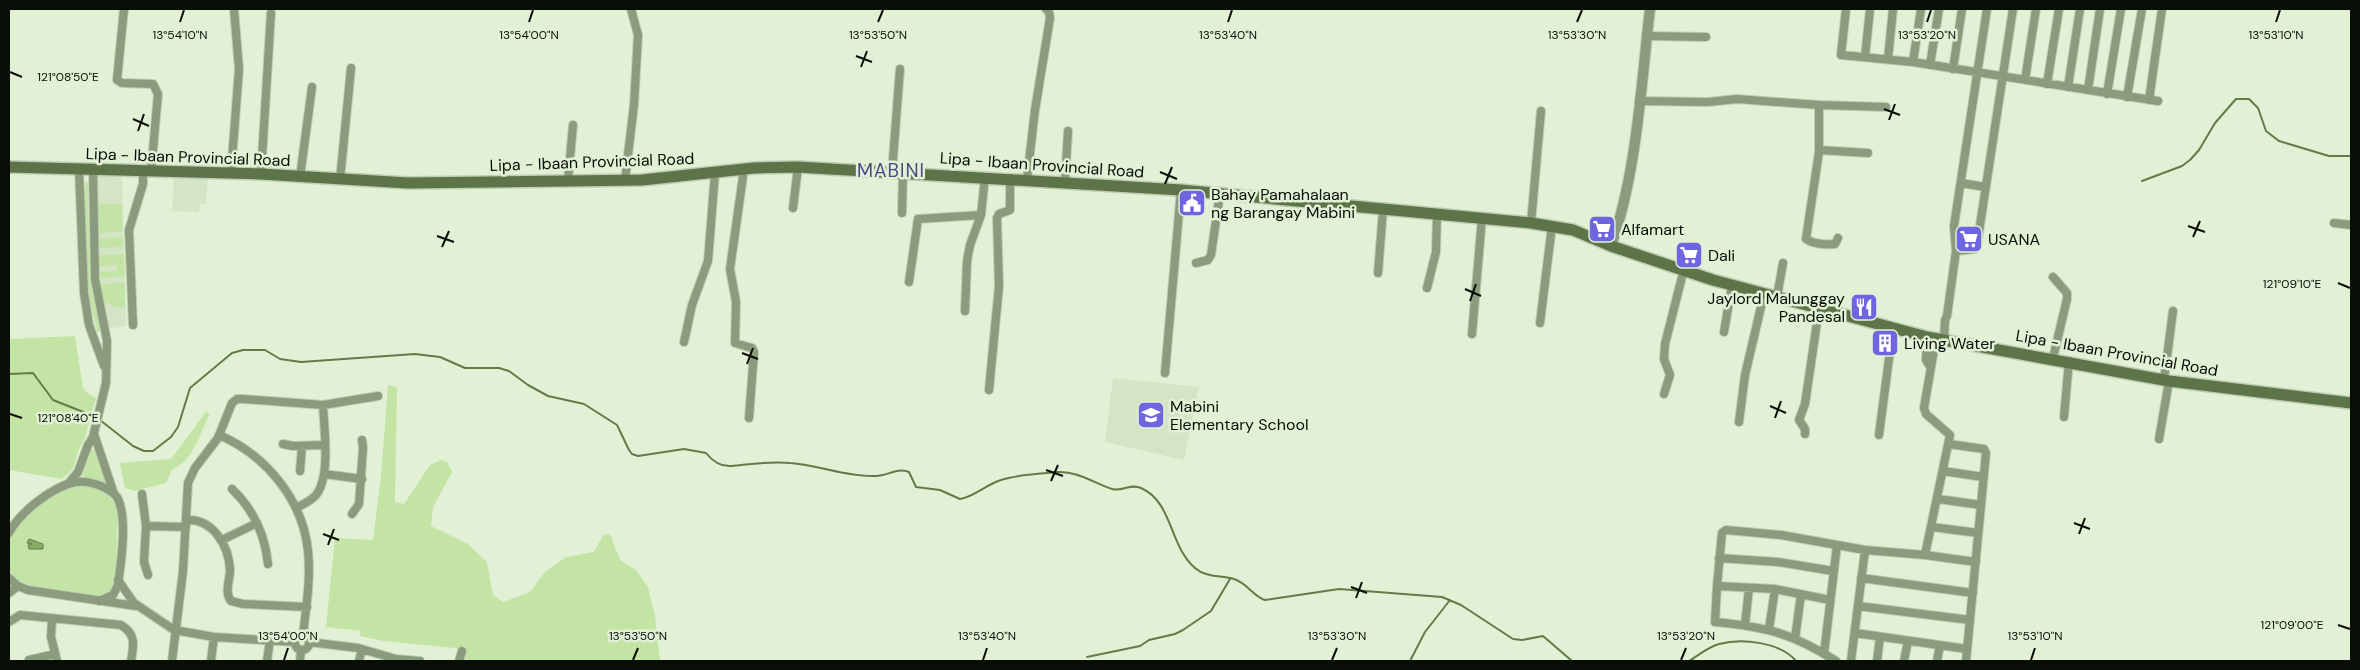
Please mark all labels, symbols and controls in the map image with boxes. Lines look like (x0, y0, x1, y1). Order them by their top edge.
text: 13°54'10"N (152, 27, 208, 43)
text: 13°54'00"N (499, 27, 559, 43)
text: 13°53'50"N (849, 27, 907, 43)
text: 13°53'40"N (1199, 27, 1257, 43)
text: 13°53'30"N (1548, 27, 1606, 43)
text: 13°53'20"N (1898, 27, 1956, 43)
text: 13°53'10"N (2248, 27, 2304, 43)
text: 121°08'50"E (37, 69, 99, 85)
street label: Lipa - Ibaan Provincial Road (85, 143, 291, 171)
street label: Lipa - Ibaan Provincial Road (939, 147, 1145, 183)
street label: Lipa - Ibaan Provincial Road (489, 148, 695, 176)
district label: MABINI (857, 158, 925, 183)
place label: Bahay Pamahalaan ng Barangay Mabini (1211, 184, 1355, 223)
public building icon: Bahay Pamahalaan ng Barangay Mabini (1177, 188, 1207, 218)
supermarket icon: Alfamart (1587, 214, 1617, 244)
place label: Alfamart (1621, 219, 1684, 240)
supermarket icon: USANA (1954, 224, 1984, 254)
place label: USANA (1988, 229, 2040, 250)
supermarket icon: Dali (1674, 240, 1704, 270)
place label: Dali (1708, 245, 1735, 266)
text: 121°09'10"E (2263, 276, 2321, 292)
place label: Jaylord Malunggay Pandesal (1707, 288, 1845, 327)
restaurant icon: Jaylord Malunggay Pandesal (1849, 292, 1879, 322)
street label: Lipa - Ibaan Provincial Road (2014, 325, 2220, 381)
building icon: Living Water (1870, 328, 1900, 358)
place label: Living Water (1904, 333, 1995, 354)
place label: Mabini Elementary School (1170, 396, 1308, 435)
school or university icon: Mabini Elementary School (1136, 400, 1166, 430)
text: 121°08'40"E (37, 410, 99, 426)
text: 121°09'00"E (2261, 617, 2324, 633)
text: 13°54'00"N (258, 628, 318, 644)
text: 13°53'50"N (609, 628, 667, 644)
text: 13°53'40"N (958, 628, 1016, 644)
text: 13°53'30"N (1308, 628, 1366, 644)
text: 13°53'20"N (1657, 628, 1715, 644)
text: 13°53'10"N (2007, 628, 2063, 644)

